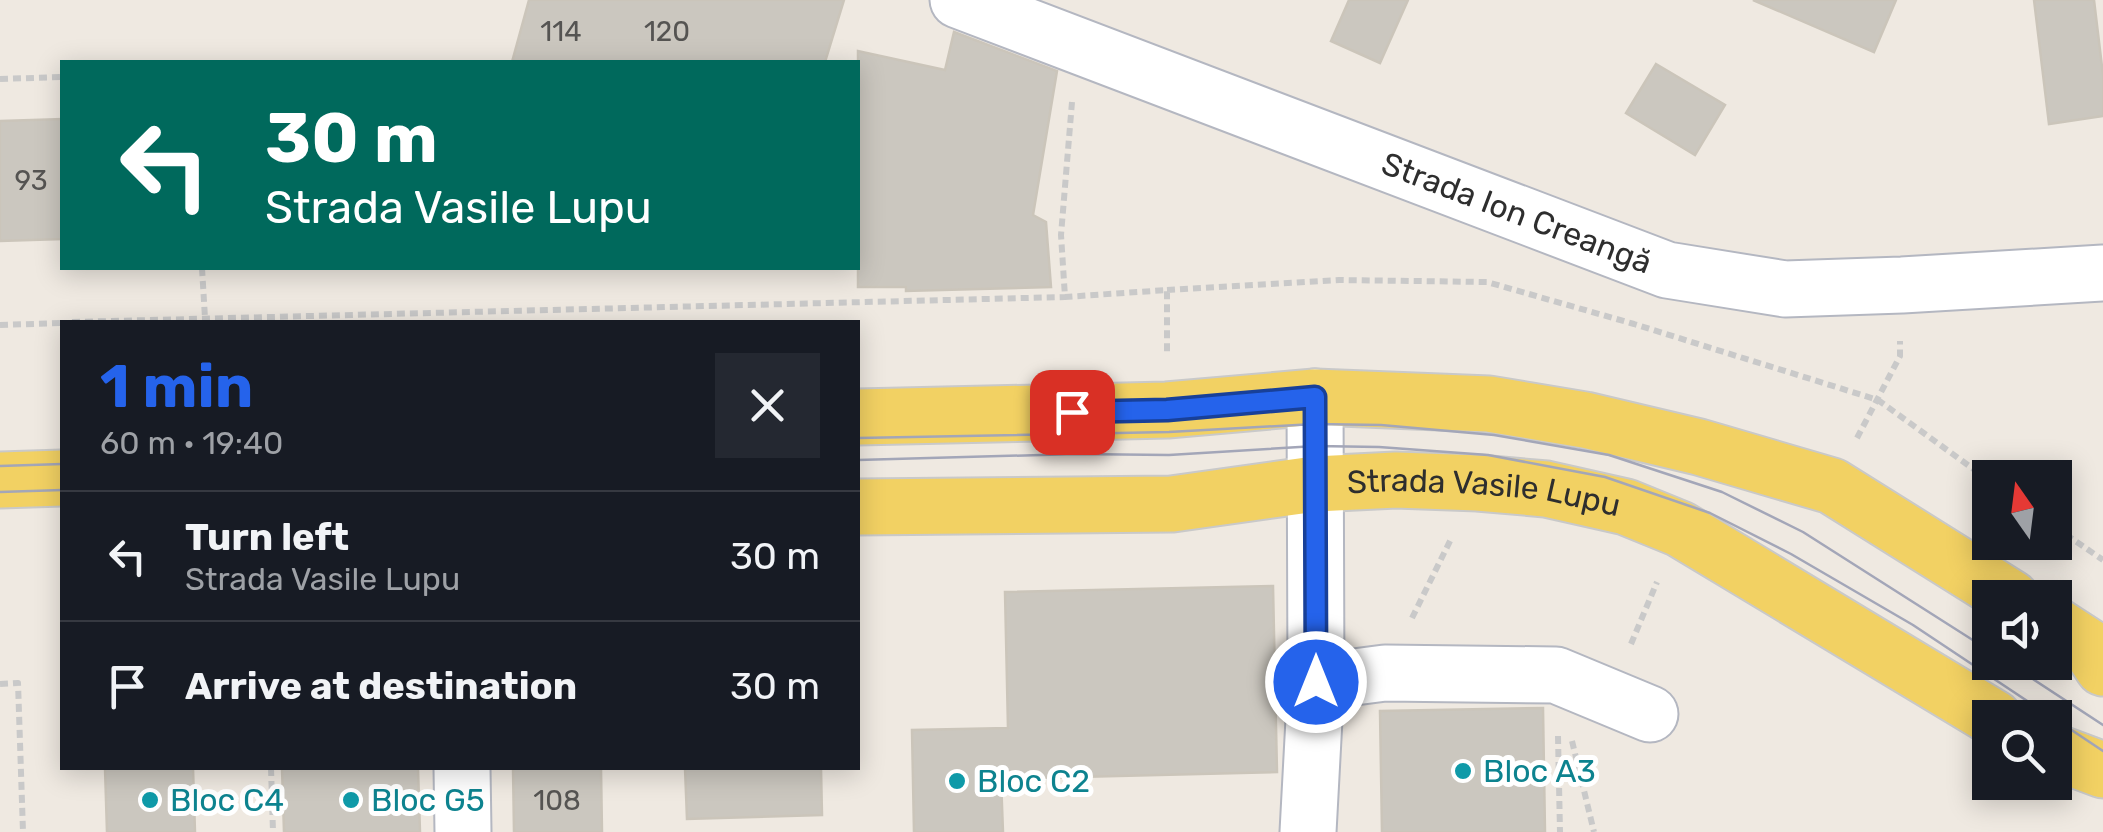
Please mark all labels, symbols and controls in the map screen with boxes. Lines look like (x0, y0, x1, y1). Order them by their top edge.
house number: 114 (540, 15, 582, 48)
house number: 120 (644, 15, 690, 48)
text: 30 m (265, 97, 438, 180)
icon: left (100, 100, 230, 230)
street label: Strada Ion Creangă (1377, 144, 1657, 281)
house number: 93 (15, 164, 48, 197)
text: Strada Vasile Lupu (265, 181, 652, 234)
text: 1 min (100, 351, 253, 422)
button: close (715, 353, 820, 458)
pin (1030, 370, 1115, 455)
icon: arrive (1045, 385, 1100, 440)
text: 60 m · 19:40 (100, 424, 283, 462)
north arrow (1972, 460, 2072, 560)
map controls (1972, 460, 2072, 800)
street label: Strada Vasile Lupu (1346, 461, 1624, 524)
text: Turn left (185, 514, 349, 560)
icon: left (100, 529, 155, 584)
text: 30 m (730, 533, 820, 579)
text: Strada Vasile Lupu (185, 560, 460, 598)
button: sound (1972, 580, 2072, 680)
position arrow (1264, 630, 1368, 734)
icon: arrive (100, 659, 155, 714)
text: Arrive at destination (185, 663, 577, 709)
text: 30 m (730, 663, 820, 709)
button: search (1972, 700, 2072, 800)
place label: Bloc A3 (1483, 752, 1596, 790)
marker: Bloc A3 (1452, 760, 1474, 782)
place label: Bloc C2 (977, 762, 1090, 800)
marker: Bloc C2 (946, 770, 968, 792)
place label: Bloc C4 (170, 781, 284, 819)
place label: Bloc G5 (371, 781, 485, 819)
house number: 108 (533, 784, 581, 817)
marker: Bloc C4 (139, 789, 161, 811)
marker: Bloc G5 (340, 789, 362, 811)

